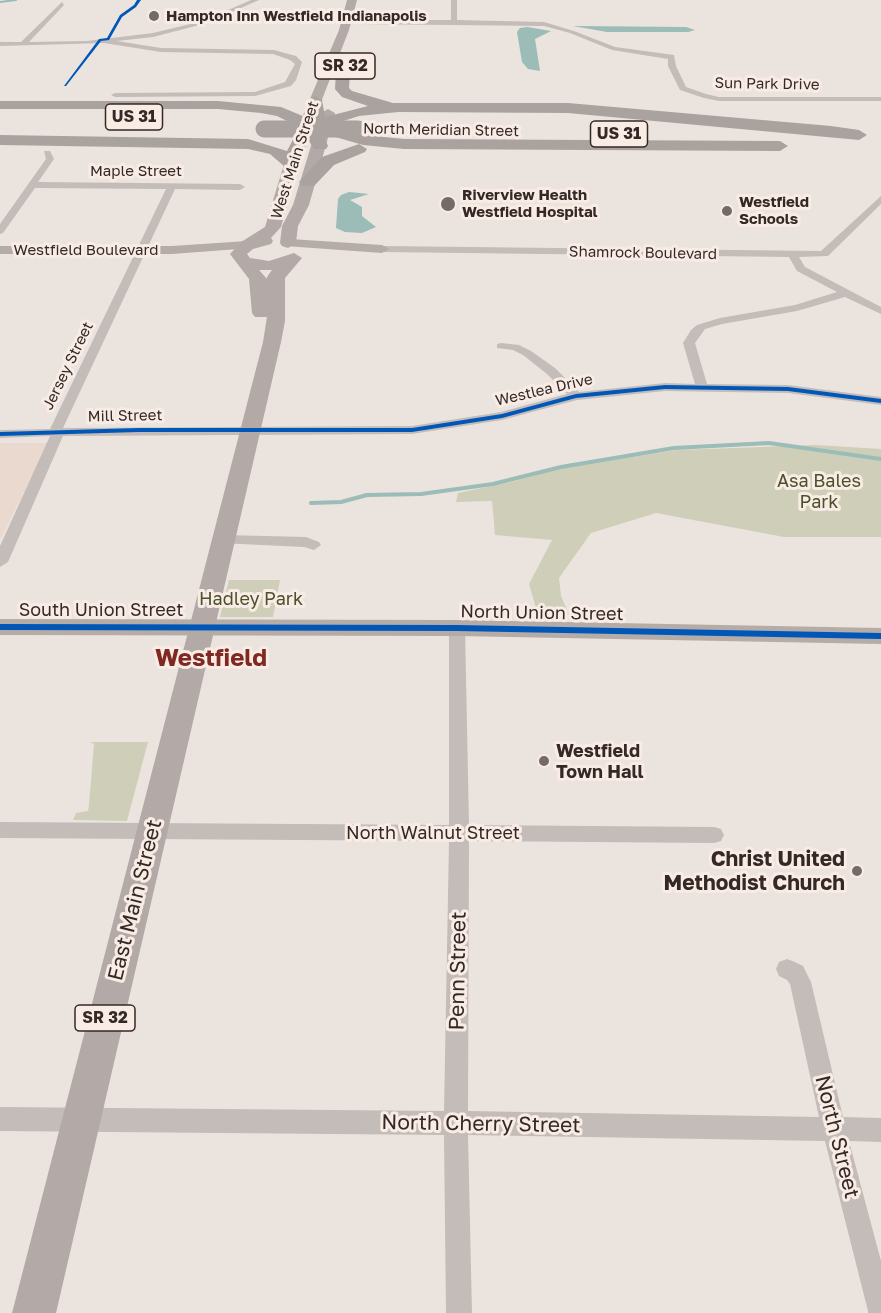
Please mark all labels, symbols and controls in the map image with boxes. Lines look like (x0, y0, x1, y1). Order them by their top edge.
place label: Hampton Inn Westfield Indianapolis (166, 7, 427, 25)
marker: Hampton Inn Westfield Indianapolis (147, 9, 161, 23)
road number: SR 32 (315, 53, 375, 79)
street label: Sun Park Drive (714, 74, 820, 94)
street label: West Main Street (267, 99, 323, 221)
road number: US 31 (106, 104, 162, 130)
street label: North Meridian Street (363, 120, 519, 140)
road number: US 31 (590, 121, 648, 147)
street label: Maple Street (90, 162, 182, 180)
place label: Riverview Health Westfield Hospital (462, 186, 598, 221)
place label: Westfield Schools (739, 193, 809, 228)
marker: Riverview Health Westfield Hospital (439, 195, 457, 213)
marker: Westfield Schools (720, 204, 734, 218)
street label: Westfield Boulevard (14, 241, 158, 259)
street label: Shamrock Boulevard (569, 243, 717, 263)
street label: Jersey Street (39, 319, 97, 413)
street label: Westlea Drive (494, 370, 594, 410)
street label: Mill Street (88, 406, 162, 426)
park label: Asa Bales Park (777, 470, 861, 512)
park label: Hadley Park (199, 588, 303, 610)
street label: South Union Street (19, 599, 183, 621)
street label: North Union Street (460, 601, 624, 625)
district label: Westfield (155, 644, 267, 672)
place label: Westfield Town Hall (556, 740, 643, 783)
marker: Westfield Town Hall (537, 754, 551, 768)
street label: East Main Street (103, 817, 167, 983)
street label: North Walnut Street (346, 822, 520, 844)
place label: Christ United Methodist Church (664, 846, 845, 896)
marker: Christ United Methodist Church (850, 864, 864, 878)
street label: Penn Street (444, 911, 472, 1031)
road number: SR 32 (75, 1005, 135, 1031)
street label: North Street (810, 1073, 864, 1201)
street label: North Cherry Street (381, 1110, 581, 1138)

